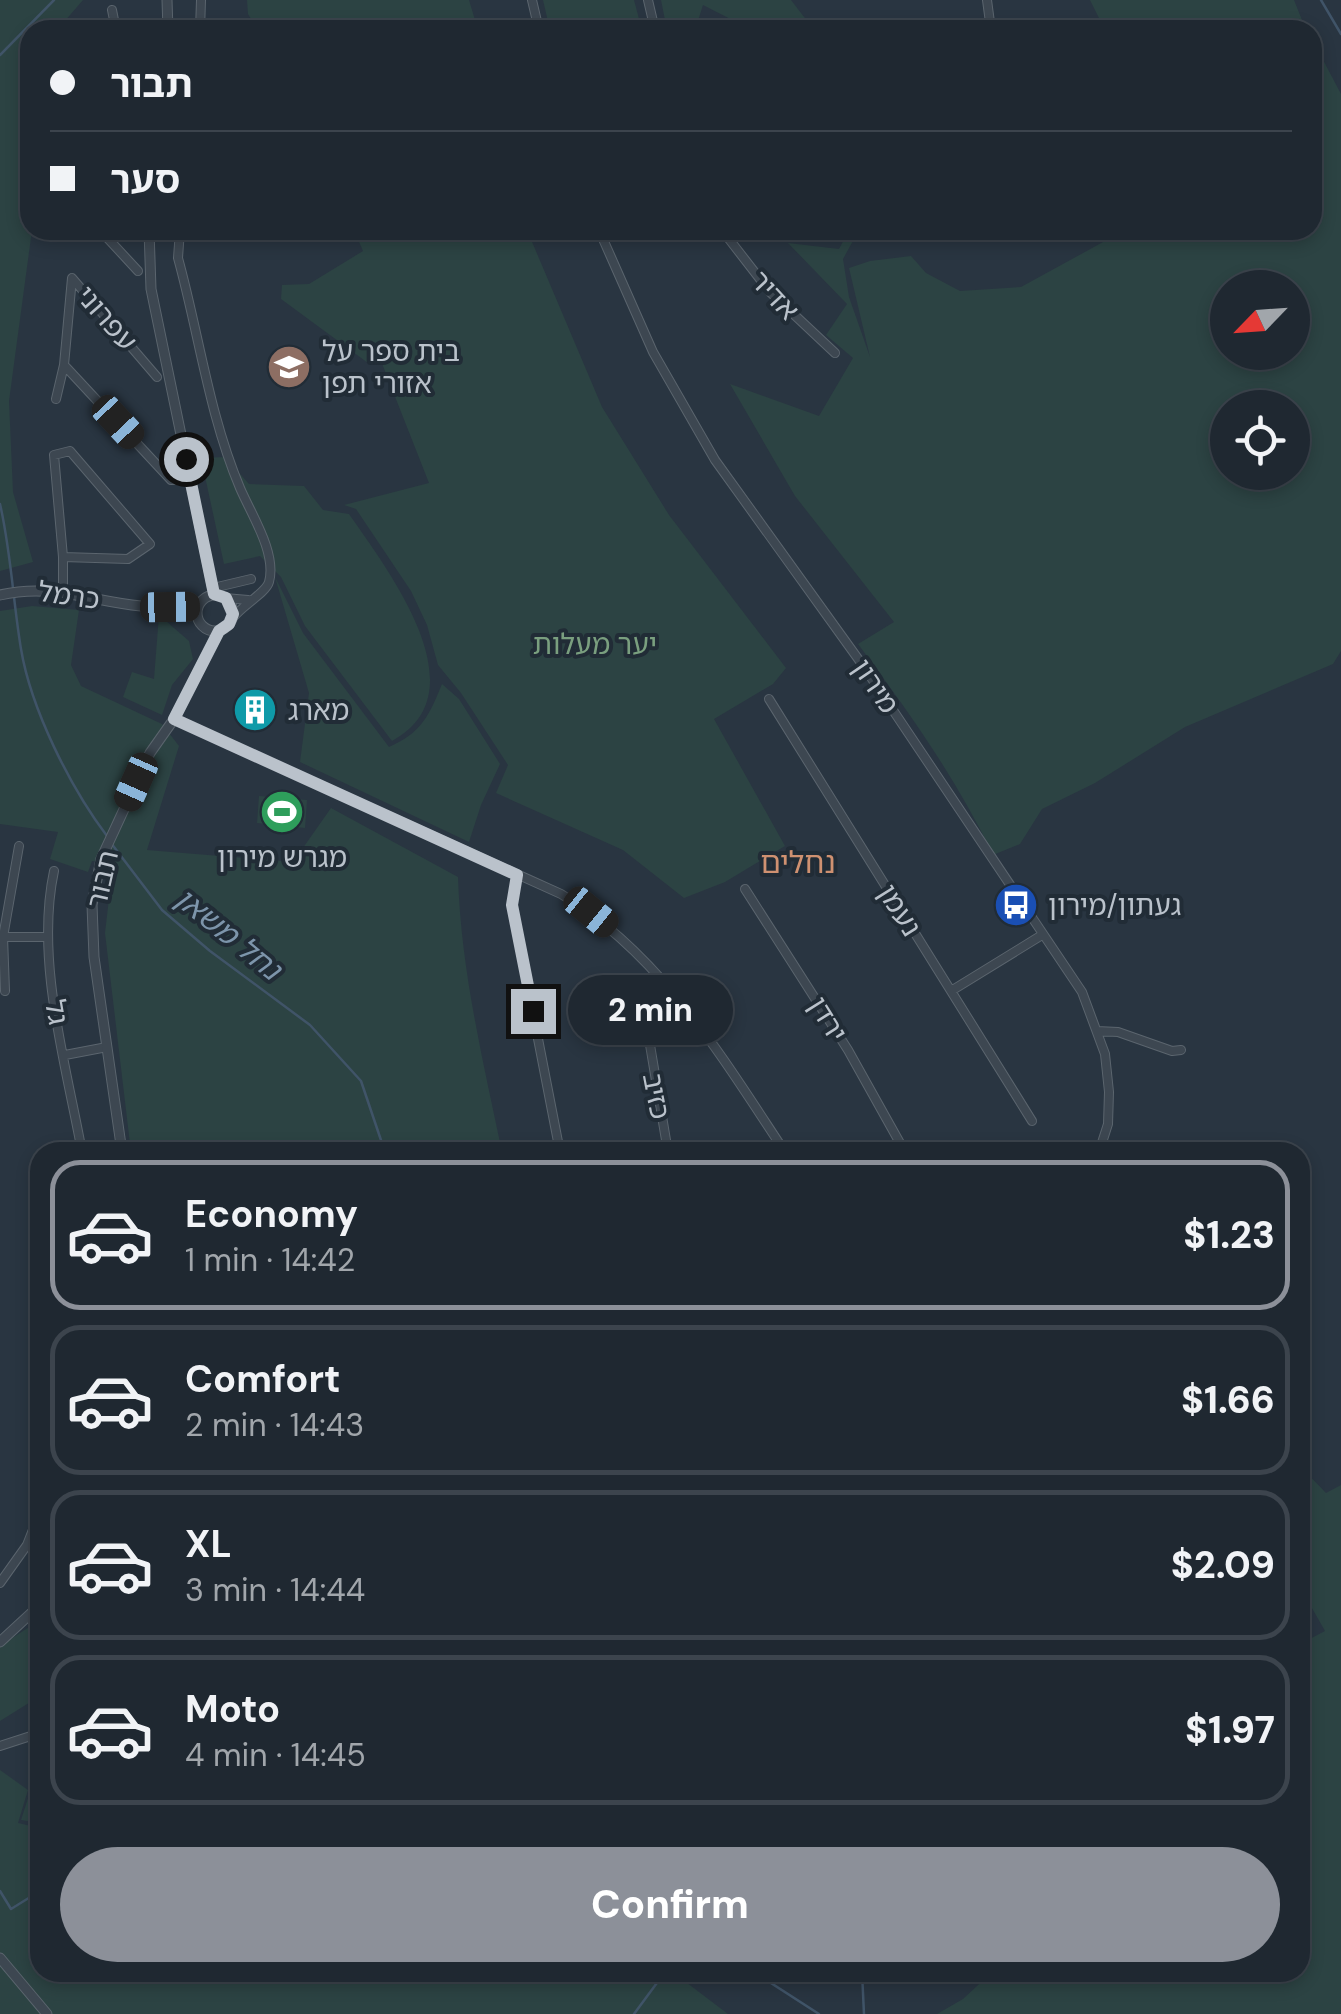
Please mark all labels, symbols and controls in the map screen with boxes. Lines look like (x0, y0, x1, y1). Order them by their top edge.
text: תבור (110, 59, 193, 109)
text: סער (110, 155, 180, 205)
street label: אדיר (742, 263, 807, 328)
north arrow (1210, 270, 1310, 370)
map controls (1210, 270, 1310, 490)
street label: עפרוני (68, 278, 145, 359)
place label: בית ספר על אזורי תפן (322, 333, 460, 402)
school or university icon: בית ספר על אזורי תפן (266, 344, 312, 390)
car (87, 390, 149, 454)
button: locate (1210, 390, 1310, 490)
route start (164, 437, 209, 482)
street label: כרמל (36, 573, 102, 618)
car (140, 591, 200, 623)
park label: יער מעלות (533, 626, 657, 663)
street label: מירון (844, 652, 907, 721)
building icon: מארג (232, 687, 278, 733)
place label: מארג (288, 692, 349, 729)
car (110, 748, 162, 816)
sports icon: מגרש מירון (259, 789, 305, 835)
place label: מגרש מירון (217, 839, 347, 876)
district label: נחלים (760, 843, 836, 882)
street label: תבור (78, 847, 127, 912)
street label: נעמן (869, 877, 930, 943)
water label: נחל משאן (167, 879, 292, 990)
car (558, 881, 624, 943)
bus stop icon: געתון/מירון (993, 882, 1039, 928)
place label: געתון/מירון (1048, 887, 1181, 924)
callout: 2 min (568, 976, 733, 1046)
route end (511, 989, 556, 1034)
text: 2 min (608, 989, 693, 1031)
street label: ירדן (800, 990, 856, 1049)
street label: גל (36, 997, 77, 1027)
street label: כזיב (634, 1070, 679, 1122)
text: Economy (185, 1189, 358, 1239)
icon: car (65, 1190, 155, 1280)
text: $1.23 (1183, 1210, 1275, 1260)
text: 1 min · 14:42 (185, 1239, 355, 1281)
text: Comfort (185, 1354, 341, 1404)
icon: car (65, 1355, 155, 1445)
text: $1.66 (1181, 1375, 1275, 1425)
text: 2 min · 14:43 (185, 1404, 364, 1446)
text: XL (185, 1519, 232, 1569)
icon: car (65, 1520, 155, 1610)
text: $2.09 (1171, 1540, 1275, 1590)
text: 3 min · 14:44 (185, 1569, 365, 1611)
text: Moto (185, 1684, 280, 1734)
icon: car (65, 1685, 155, 1775)
text: $1.97 (1185, 1705, 1275, 1755)
text: 4 min · 14:45 (185, 1734, 366, 1776)
button: Confirm (60, 1847, 1280, 1962)

